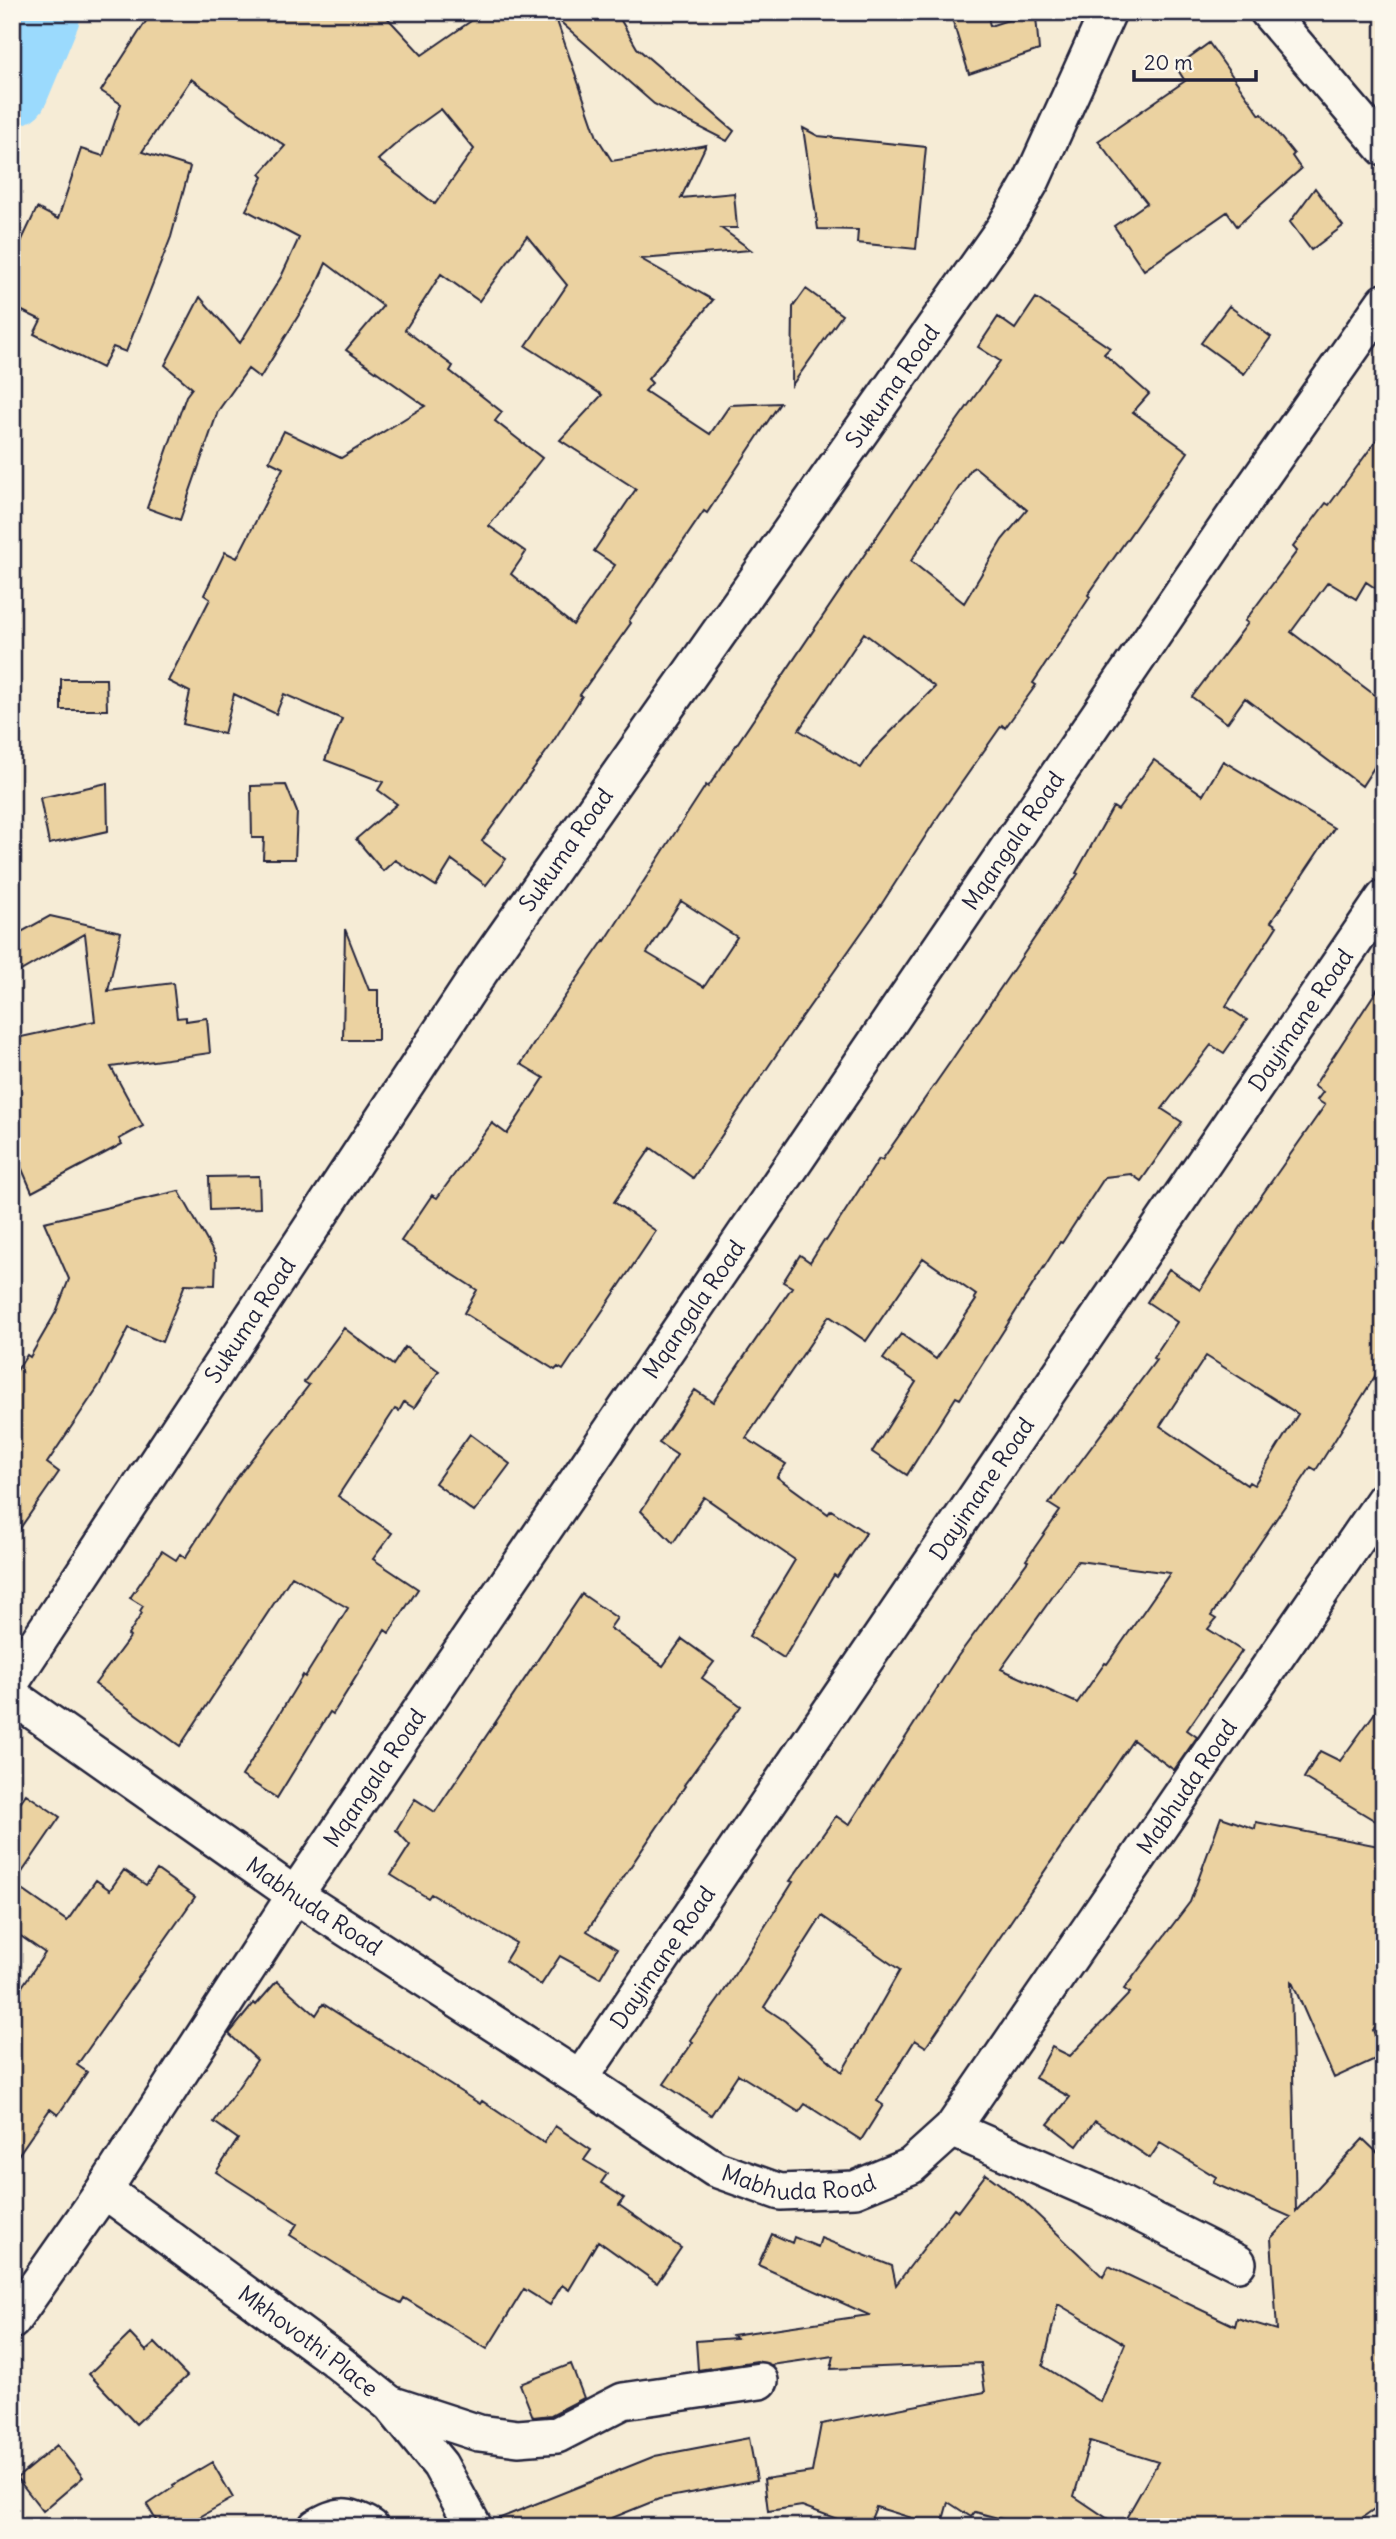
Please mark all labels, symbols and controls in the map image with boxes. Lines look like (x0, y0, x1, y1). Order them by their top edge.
scale bar (1134, 38, 1256, 82)
text: 20 m (1144, 49, 1193, 76)
street label: Sukuma Road (839, 319, 946, 453)
street label: Mqangala Road (955, 766, 1070, 915)
street label: Sukuma Road (512, 782, 619, 917)
street label: Dayimane Road (1242, 943, 1359, 1097)
street label: Mqangala Road (636, 1234, 751, 1384)
street label: Sukuma Road (198, 1252, 301, 1388)
street label: Dayimane Road (923, 1412, 1040, 1565)
street label: Mqangala Road (317, 1703, 432, 1853)
street label: Mabhuda Road (1130, 1714, 1243, 1860)
street label: Mabhuda Road (241, 1850, 388, 1961)
street label: Dayimane Road (604, 1880, 721, 2034)
street label: Mabhuda Road (718, 2158, 880, 2206)
street label: Mkhovothi Place (233, 2279, 384, 2403)

